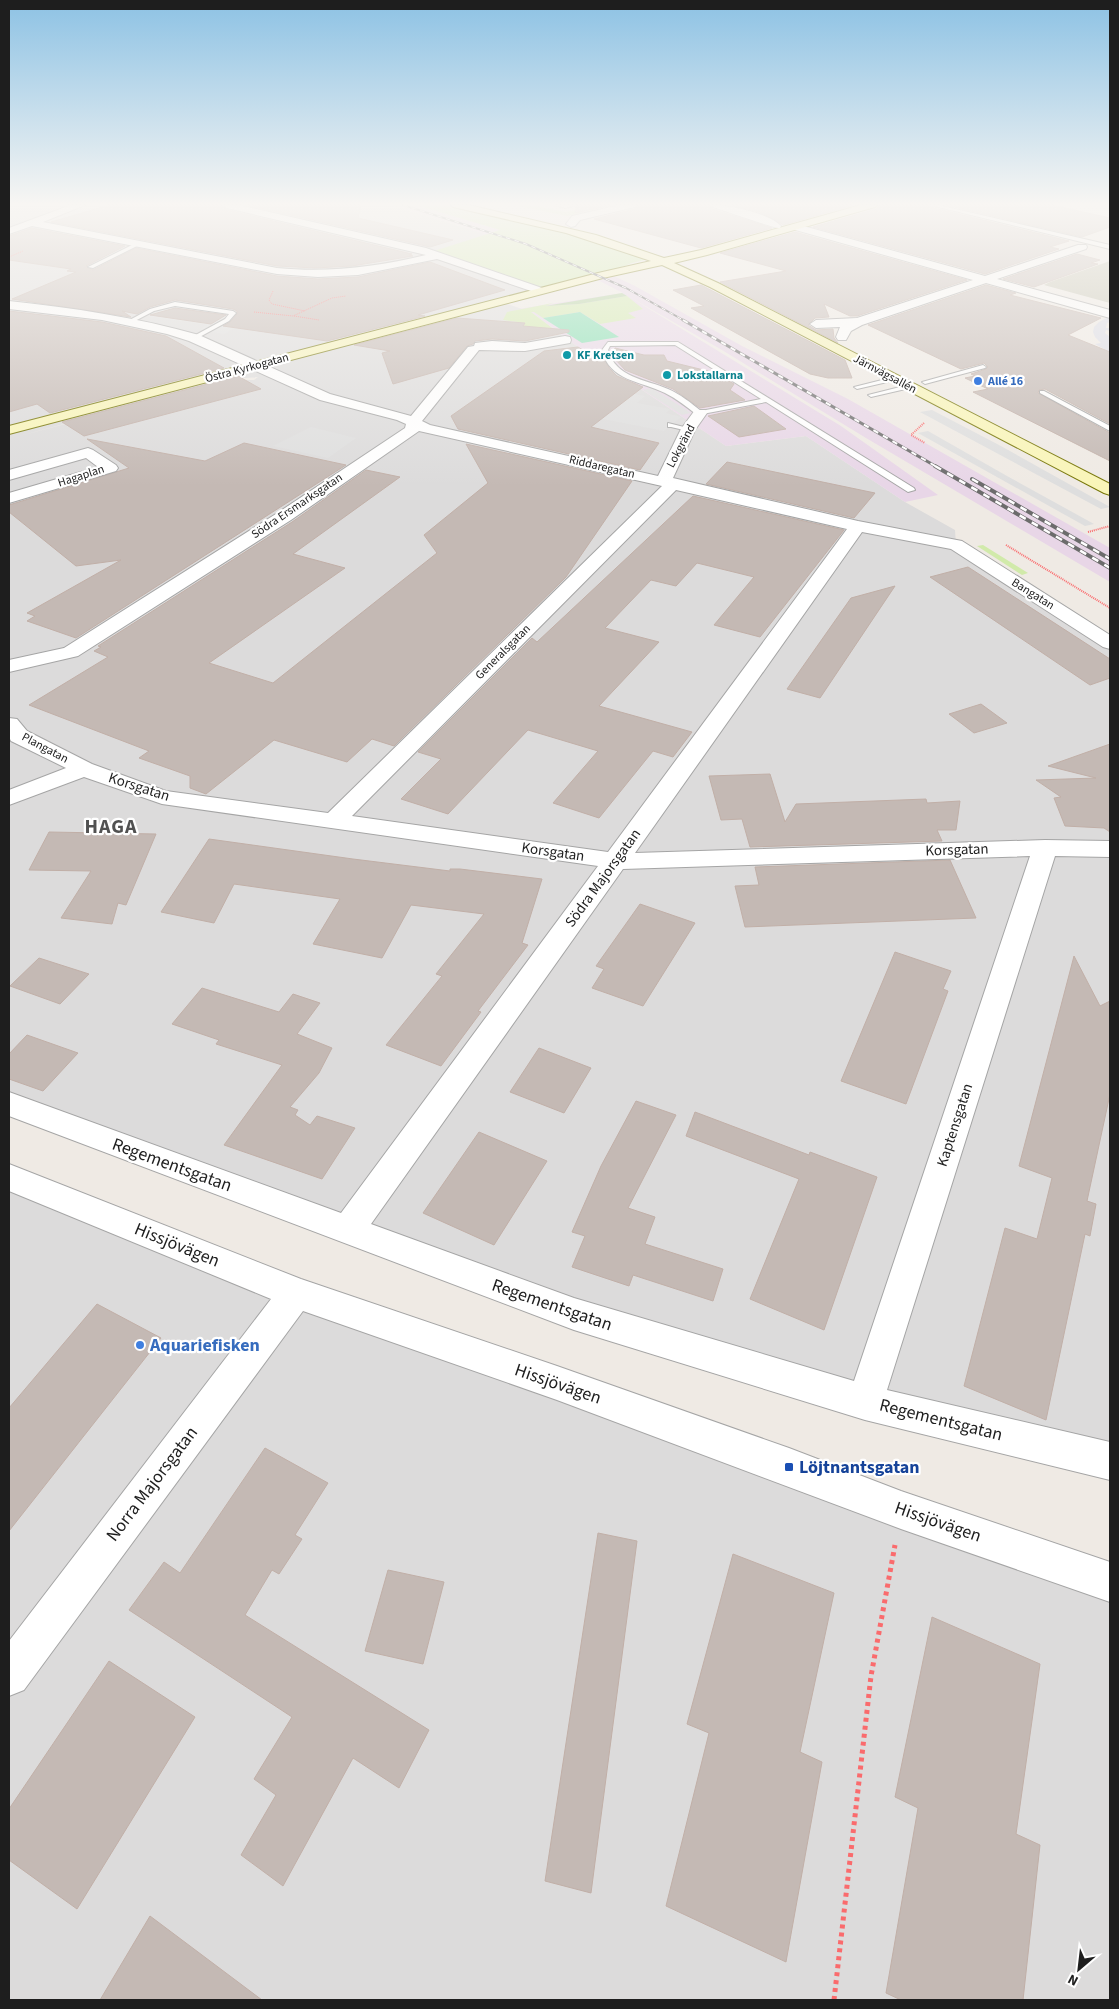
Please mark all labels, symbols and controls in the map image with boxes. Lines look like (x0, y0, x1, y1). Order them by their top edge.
place label: KF Kretsen (577, 347, 634, 364)
street label: Östra Kyrkogatan (203, 349, 291, 387)
marker: KF Kretsen (561, 349, 573, 361)
street label: Järnvägsallén (850, 350, 920, 398)
place label: Lokstallarna (677, 367, 743, 384)
marker: Lokstallarna (661, 369, 673, 381)
place label: Allé 16 (987, 373, 1023, 390)
marker: Allé 16 (972, 375, 984, 387)
street label: Lokgränd (662, 421, 700, 471)
street label: Riddaregatan (567, 451, 637, 483)
street label: Hagaplan (55, 460, 107, 492)
street label: Södra Ersmarksgatan (248, 469, 346, 543)
street label: Bangatan (1008, 574, 1058, 614)
street label: Generalsgatan (472, 621, 534, 683)
street label: Plangatan (19, 729, 71, 767)
street label: Korsgatan (106, 767, 172, 807)
district label: HAGA (85, 813, 137, 841)
street label: Södra Majorsgatan (560, 825, 646, 931)
street label: Korsgatan (520, 837, 586, 867)
street label: Korsgatan (925, 838, 989, 862)
street label: Kaptensgatan (932, 1081, 978, 1169)
street label: Regementsgatan (109, 1132, 235, 1198)
street label: Hissjövägen (131, 1217, 223, 1273)
street label: Regementsgatan (488, 1273, 616, 1337)
place label: Aquariefisken (149, 1333, 260, 1358)
marker: Aquariefisken (134, 1339, 146, 1351)
street label: Hissjövägen (511, 1358, 605, 1410)
street label: Regementsgatan (877, 1393, 1005, 1447)
street label: Norra Majorsgatan (100, 1421, 204, 1547)
place label: Löjtnantsgatan (799, 1455, 919, 1480)
marker: Löjtnantsgatan (783, 1461, 795, 1473)
street label: Hissjövägen (891, 1496, 985, 1548)
north arrow (1054, 1944, 1104, 1994)
text: N (1065, 1969, 1082, 1991)

